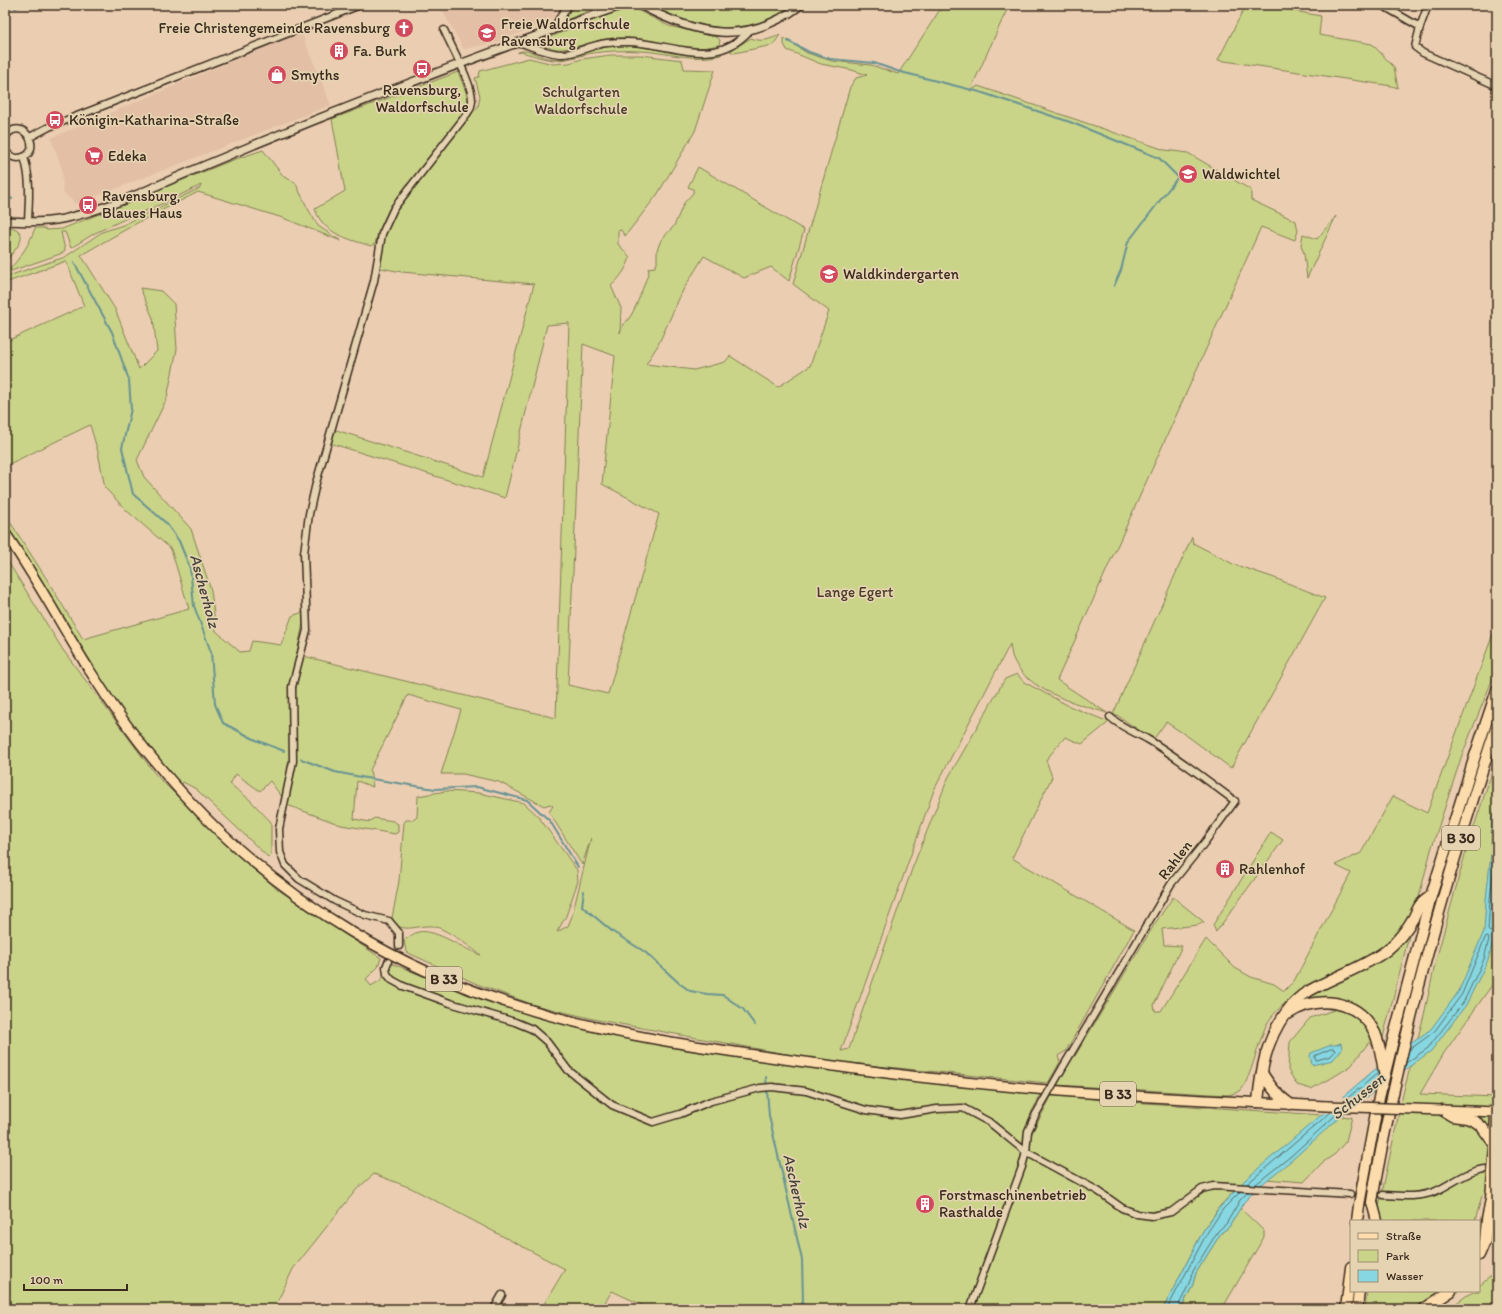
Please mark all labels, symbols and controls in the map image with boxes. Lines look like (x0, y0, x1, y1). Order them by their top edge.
place label: Freie Waldorfschule Ravensburg (501, 15, 630, 50)
church icon: Freie Christengemeinde Ravensburg (393, 17, 415, 39)
place label: Freie Christengemeinde Ravensburg (159, 19, 390, 37)
school or university icon: Freie Waldorfschule Ravensburg (476, 22, 498, 44)
building icon: Fa. Burk (328, 40, 350, 62)
place label: Fa. Burk (353, 42, 407, 60)
bus stop icon: Ravensburg, Waldorfschule (411, 58, 433, 80)
shop icon: Smyths (266, 64, 288, 86)
place label: Smyths (291, 66, 340, 84)
place label: Ravensburg, Waldorfschule (375, 81, 469, 116)
park label: Schulgarten Waldorfschule (534, 83, 628, 118)
bus stop icon: Königin-Katharina-Straße (44, 109, 66, 131)
place label: Königin-Katharina-Straße (69, 111, 239, 129)
supermarket icon: Edeka (83, 145, 105, 167)
place label: Edeka (108, 147, 147, 165)
school or university icon: Waldwichtel (1177, 163, 1199, 185)
place label: Waldwichtel (1202, 165, 1281, 183)
place label: Ravensburg, Blaues Haus (102, 187, 183, 222)
bus stop icon: Ravensburg, Blaues Haus (77, 194, 99, 216)
school or university icon: Waldkindergarten (818, 263, 840, 285)
place label: Waldkindergarten (843, 265, 960, 283)
water label: Ascherholz (186, 552, 224, 631)
park label: Lange Egert (817, 583, 894, 601)
road number: B 30 (1442, 826, 1480, 850)
street label: Rahlen (1154, 836, 1196, 883)
building icon: Rahlenhof (1214, 858, 1236, 880)
place label: Rahlenhof (1239, 860, 1306, 878)
road number: B 33 (426, 967, 462, 991)
water label: Schussen (1327, 1068, 1389, 1124)
road number: B 33 (1100, 1082, 1136, 1106)
water label: Ascherholz (779, 1152, 815, 1231)
place label: Forstmaschinenbetrieb Rasthalde (939, 1186, 1087, 1221)
building icon: Forstmaschinenbetrieb Rasthalde (914, 1193, 936, 1215)
legend (1350, 1220, 1480, 1292)
text: Straße (1386, 1229, 1421, 1243)
text: Park (1386, 1249, 1410, 1263)
scale bar (24, 1266, 127, 1292)
text: Wasser (1386, 1269, 1423, 1283)
text: 100 m (30, 1273, 63, 1287)

